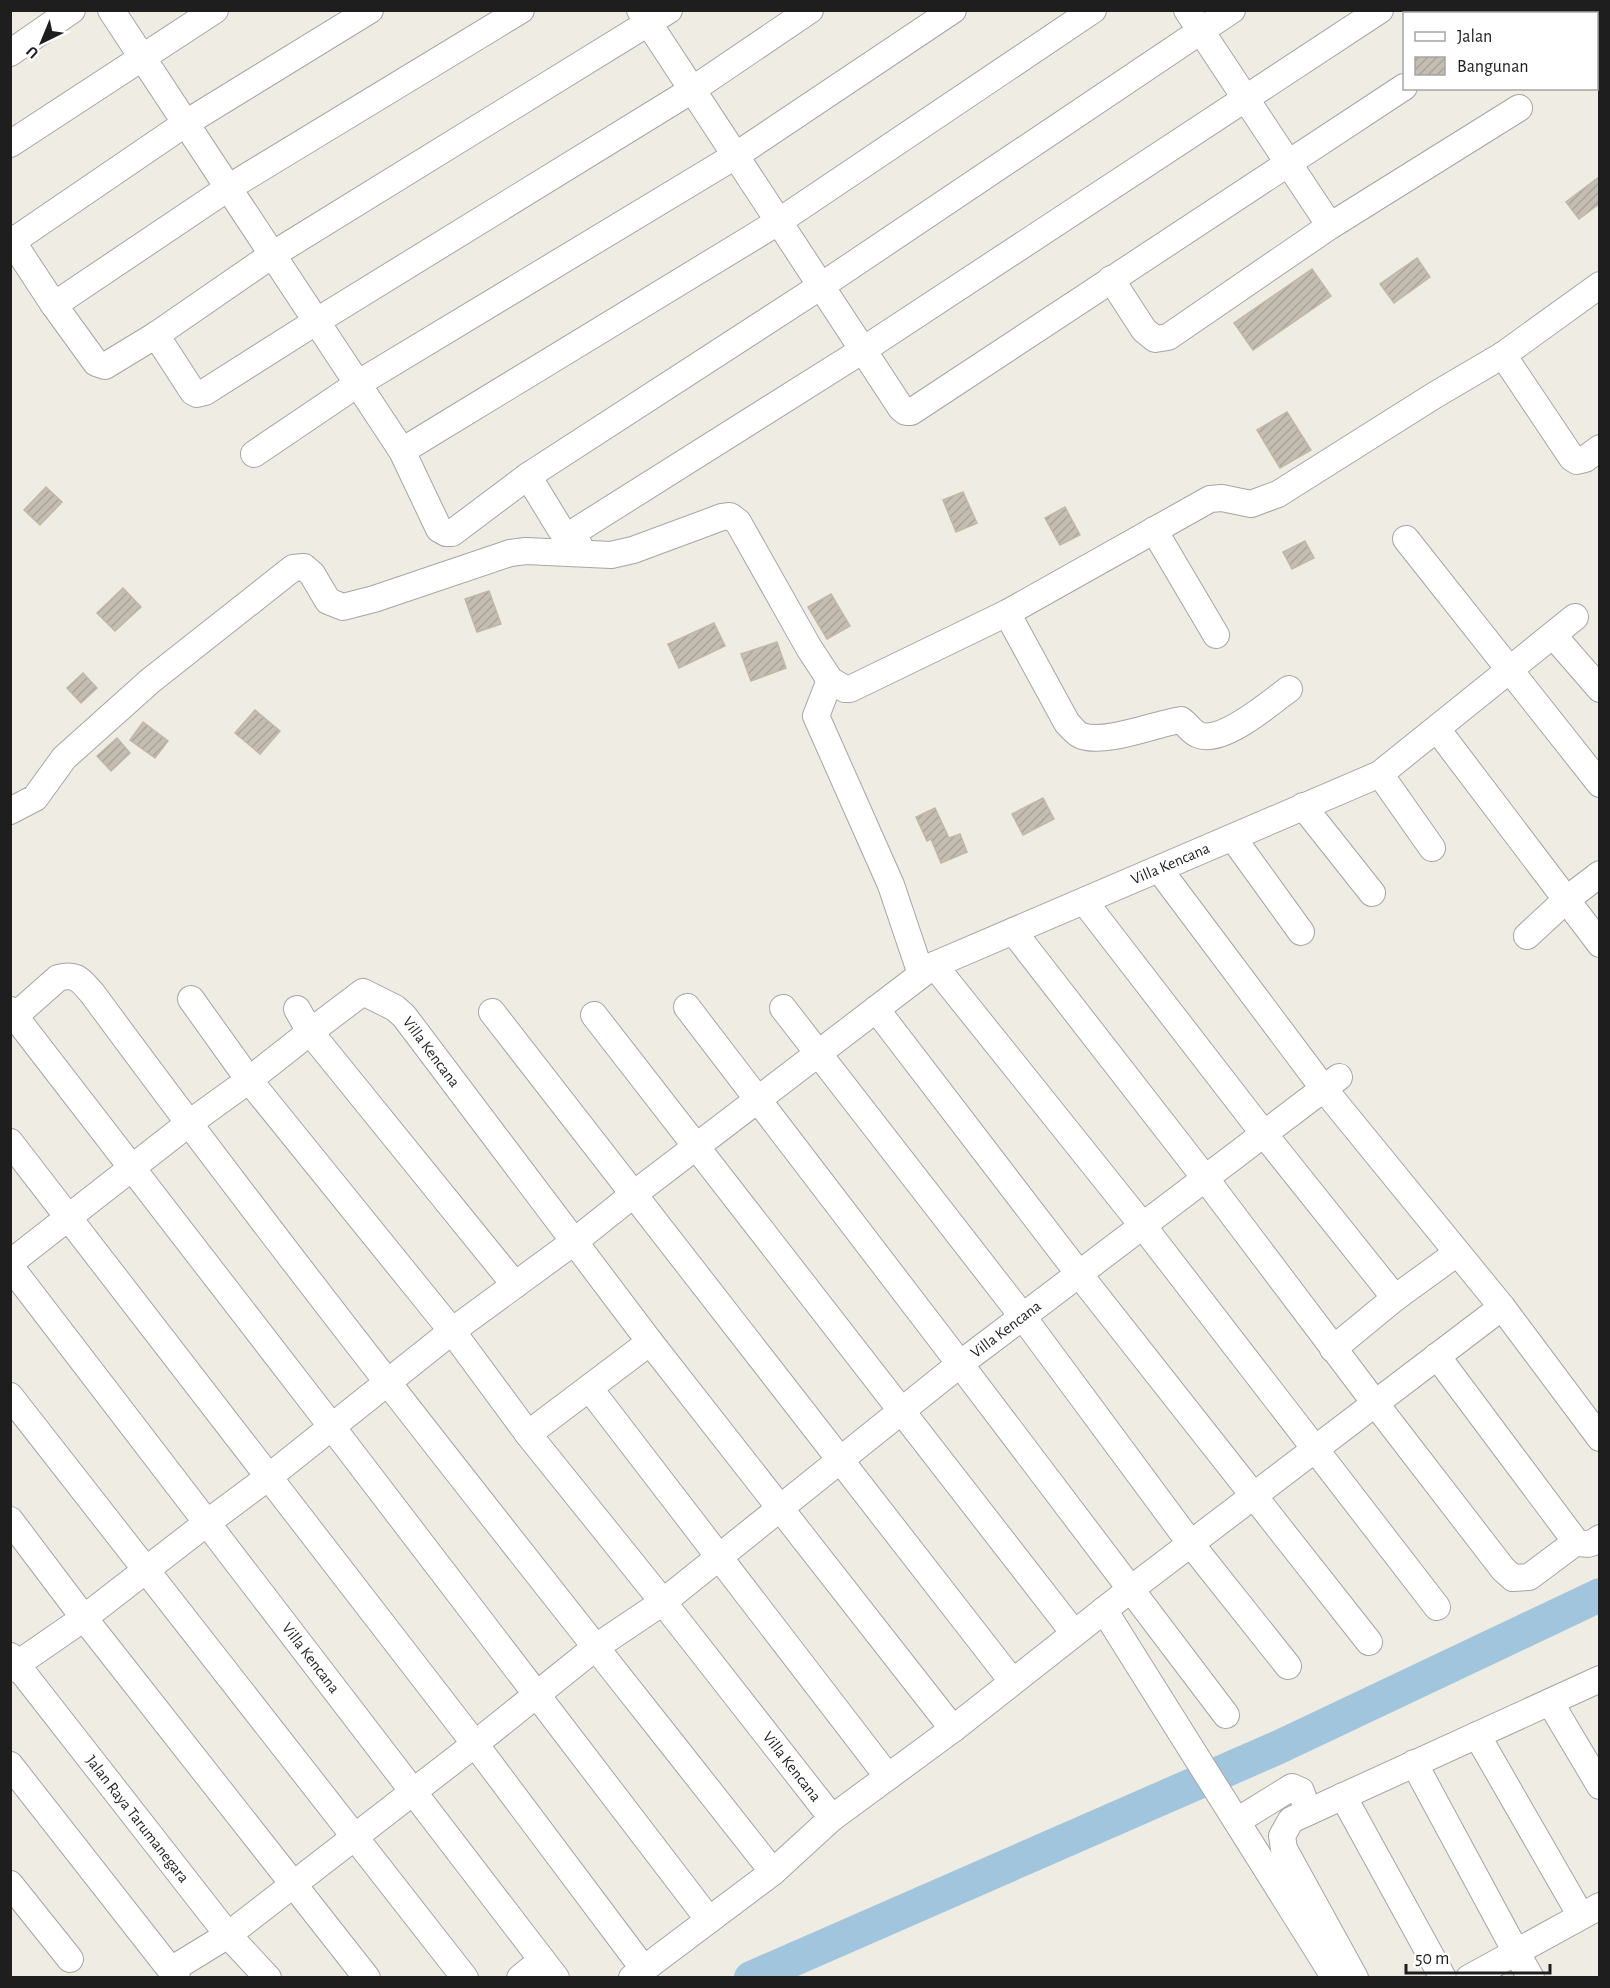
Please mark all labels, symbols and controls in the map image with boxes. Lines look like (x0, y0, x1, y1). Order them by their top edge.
north arrow (12, 12, 72, 72)
legend (1403, 12, 1598, 90)
text: Jalan (1457, 28, 1492, 46)
text: U (23, 43, 42, 62)
text: Bangunan (1457, 58, 1529, 76)
street label: Villa Kencana (1129, 840, 1212, 888)
street label: Villa Kencana (400, 1014, 463, 1090)
street label: Villa Kencana (968, 1298, 1044, 1361)
street label: Villa Kencana (279, 1620, 342, 1696)
street label: Villa Kencana (760, 1729, 824, 1805)
street label: Jalan Raya Tarumanegara (83, 1753, 192, 1886)
scale bar (1406, 1937, 1550, 1975)
text: 50 m (1415, 1950, 1449, 1968)

